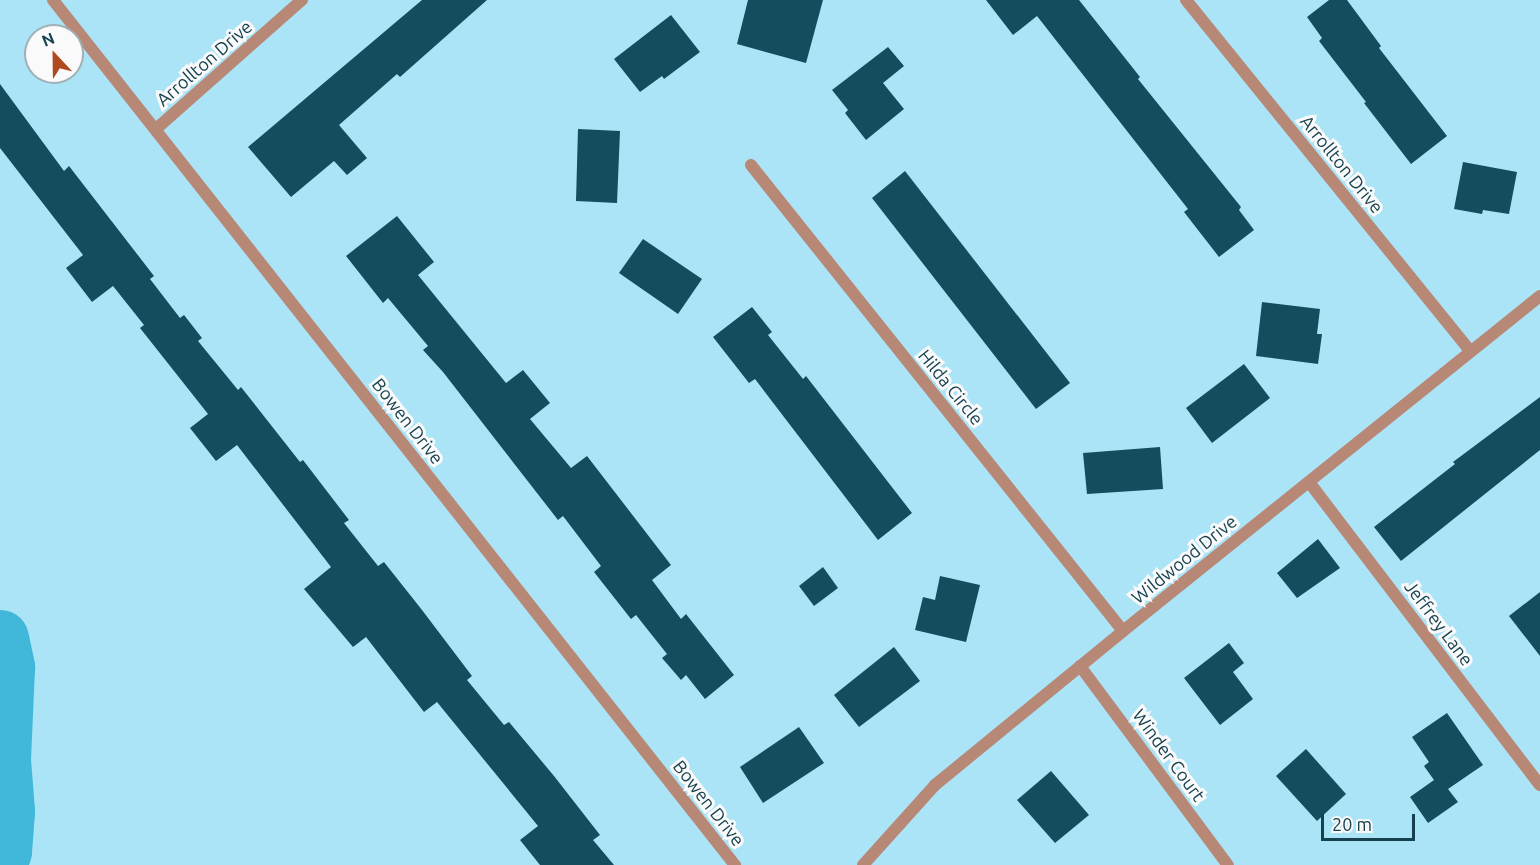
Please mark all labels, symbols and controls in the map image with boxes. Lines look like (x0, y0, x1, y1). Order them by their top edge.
street label: Arrollton Drive (152, 16, 256, 110)
north arrow (24, 24, 84, 84)
text: N (39, 29, 57, 50)
street label: Arrollton Drive (1296, 111, 1388, 217)
street label: Hilda Circle (914, 345, 988, 429)
street label: Bowen Drive (368, 374, 448, 468)
street label: Wildwood Drive (1127, 510, 1241, 608)
street label: Jeffrey Lane (1400, 576, 1478, 670)
street label: Winder Court (1128, 705, 1210, 805)
street label: Bowen Drive (669, 756, 749, 850)
scale bar (1324, 802, 1418, 840)
text: 20 m (1332, 814, 1372, 834)

